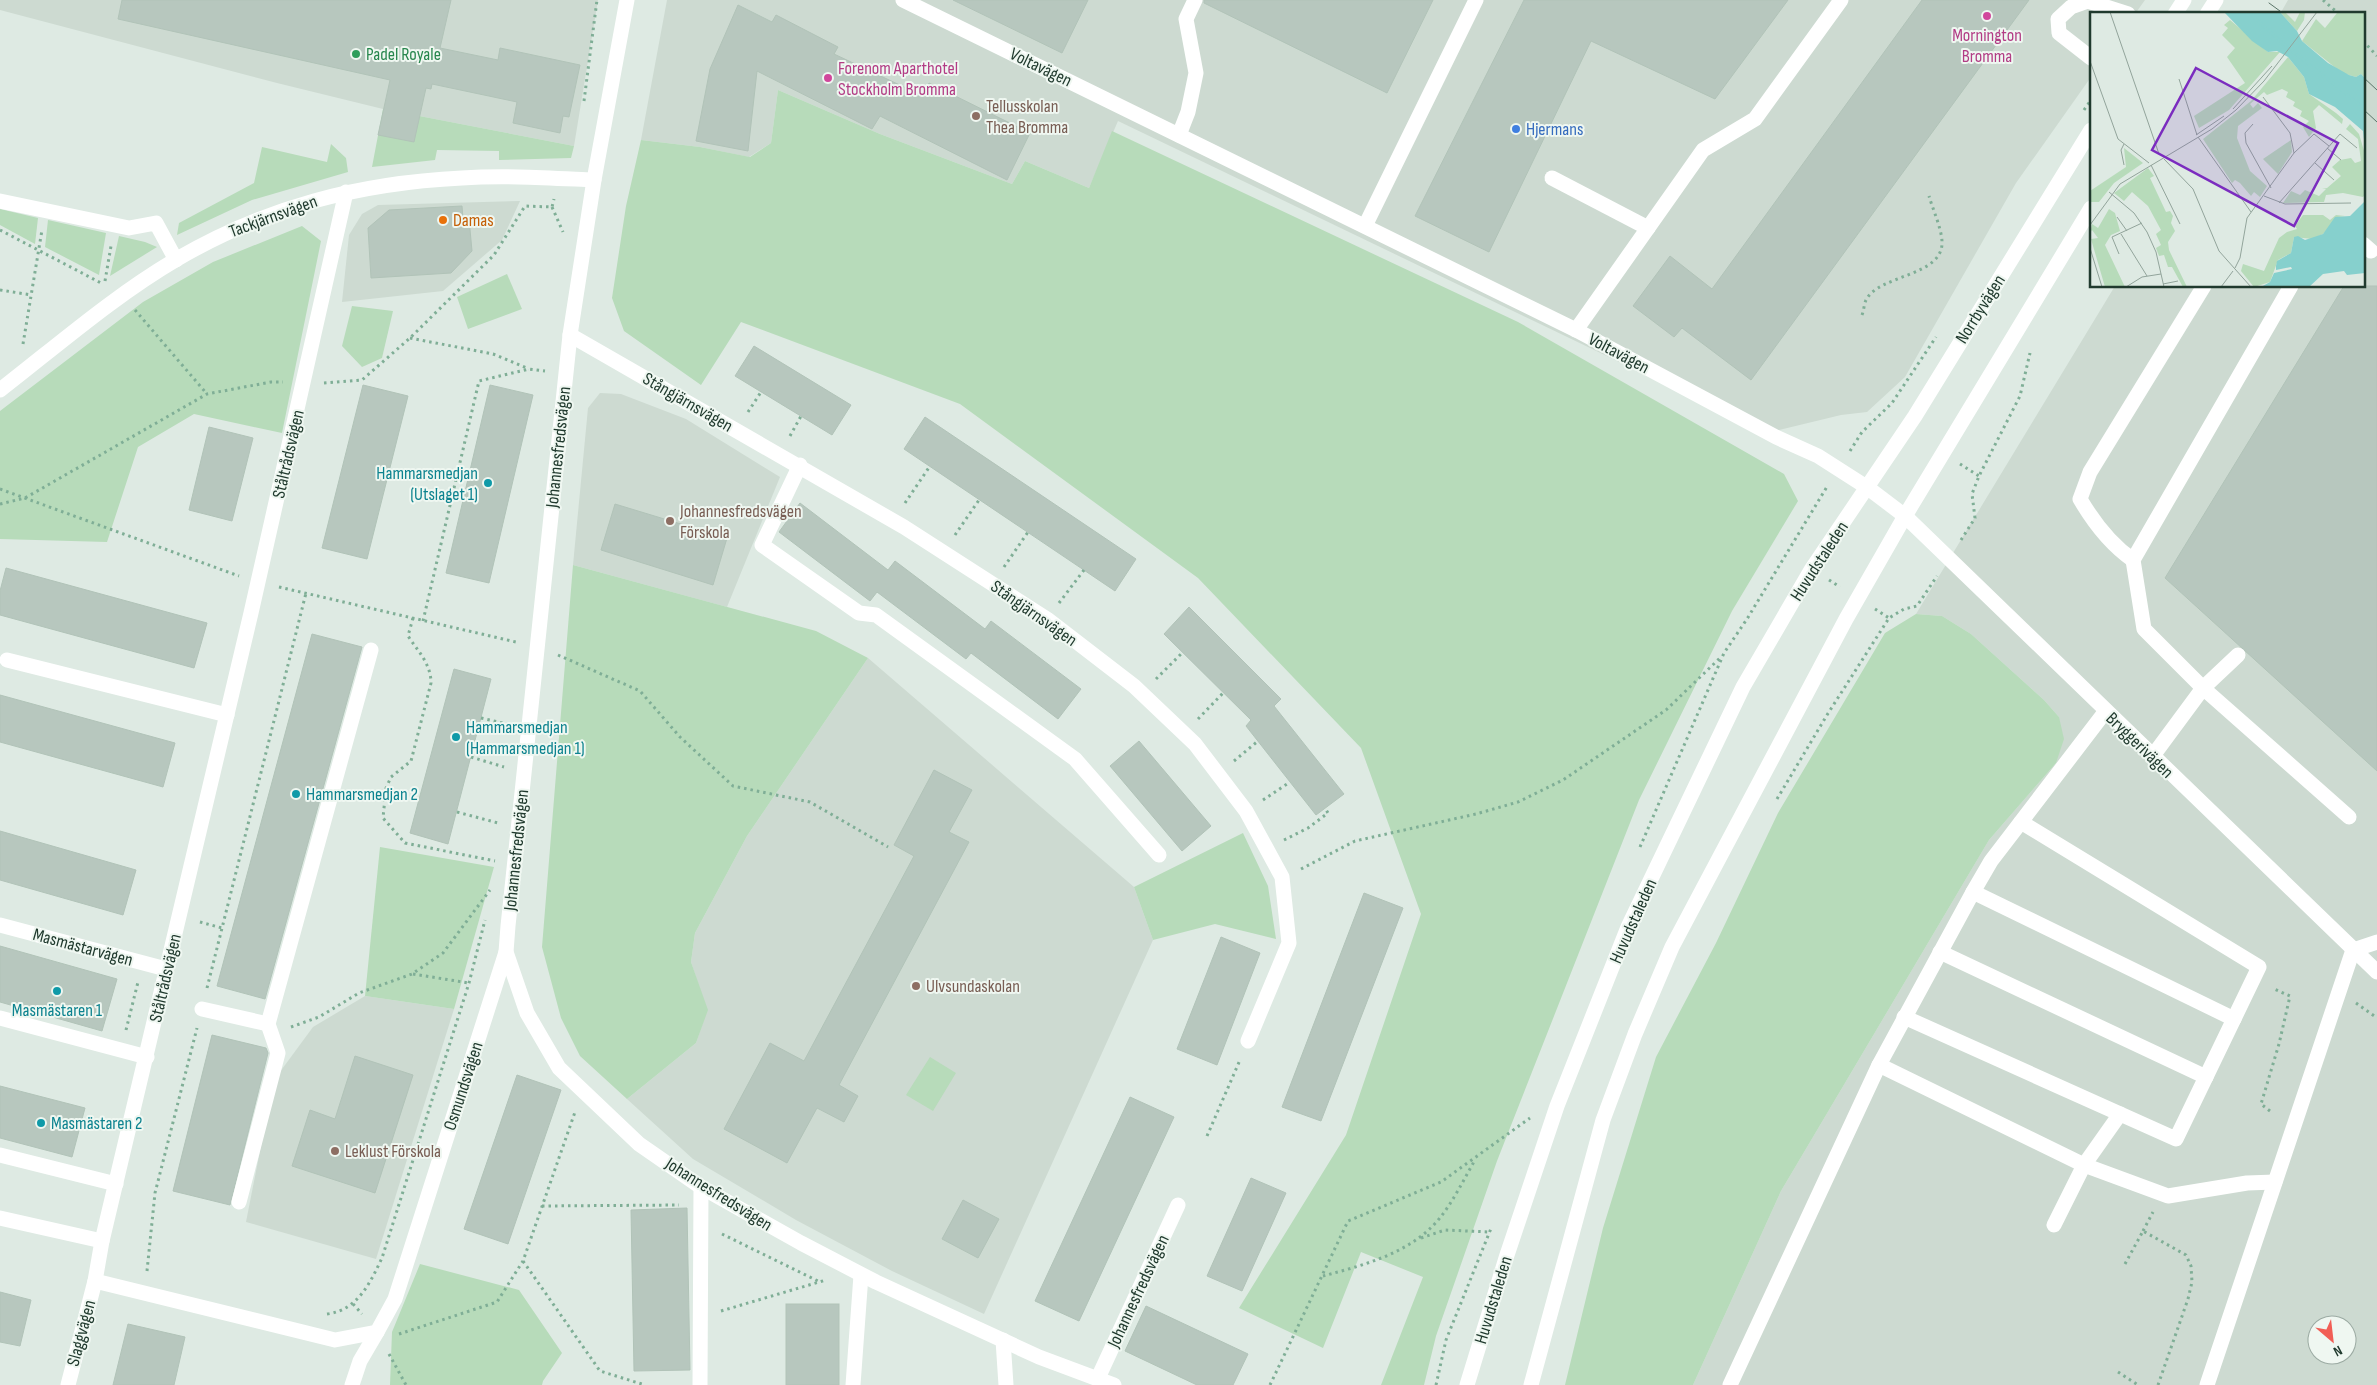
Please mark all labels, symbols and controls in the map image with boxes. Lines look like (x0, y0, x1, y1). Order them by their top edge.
marker: Mornington Bromma (1981, 10, 1993, 22)
inset map (2090, 12, 2364, 288)
place label: Mornington Bromma (1952, 25, 2022, 67)
street label: Voltavägen (1006, 43, 1075, 91)
place label: Padel Royale (366, 44, 441, 65)
marker: Padel Royale (350, 48, 362, 60)
place label: Forenom Aparthotel Stockholm Bromma (838, 58, 958, 100)
marker: Forenom Aparthotel Stockholm Bromma (822, 72, 834, 84)
place label: Tellusskolan Thea Bromma (986, 96, 1068, 138)
marker: Tellusskolan Thea Bromma (970, 110, 982, 122)
place label: Hjermans (1526, 119, 1583, 140)
marker: Hjermans (1510, 123, 1522, 135)
street label: Tackjärnsvägen (226, 191, 320, 242)
place label: Damas (453, 210, 494, 231)
marker: Damas (437, 214, 449, 226)
street label: Norrbyvägen (1951, 271, 2010, 347)
street label: Voltavägen (1585, 329, 1653, 378)
street label: Stångjärnsvägen (639, 368, 736, 437)
street label: Johannesfredsvägen (542, 385, 575, 510)
street label: Ståltrådsvägen (268, 408, 309, 500)
place label: Hammarsmedjan (Utslaget 1) (376, 463, 478, 505)
marker: Hammarsmedjan (Utslaget 1) (482, 477, 494, 489)
place label: Johannesfredsvägen Förskola (679, 501, 802, 543)
marker: Johannesfredsvägen Förskola (664, 515, 676, 527)
street label: Huvudstaleden (1786, 518, 1853, 605)
street label: Stångjärnsvägen (987, 576, 1081, 651)
street label: Bryggerivägen (2102, 708, 2178, 783)
place label: Hammarsmedjan (Hammarsmedjan 1) (466, 717, 585, 759)
marker: Hammarsmedjan (Hammarsmedjan 1) (450, 731, 462, 743)
place label: Hammarsmedjan 2 (306, 784, 418, 805)
marker: Hammarsmedjan 2 (290, 788, 302, 800)
street label: Johannesfredsvägen (500, 788, 533, 913)
street label: Huvudstaleden (1605, 876, 1661, 967)
street label: Masmästarvägen (31, 924, 135, 971)
street label: Ståltrådsvägen (145, 932, 186, 1024)
place label: Ulvsundaskolan (926, 976, 1020, 997)
marker: Ulvsundaskolan (910, 980, 922, 992)
marker: Masmästaren 1 (51, 985, 63, 997)
place label: Masmästaren 1 (12, 1000, 103, 1021)
street label: Osmundsvägen (439, 1039, 488, 1133)
place label: Masmästaren 2 (51, 1113, 142, 1134)
marker: Masmästaren 2 (35, 1117, 47, 1129)
place label: Leklust Förskola (345, 1141, 441, 1162)
marker: Leklust Förskola (329, 1145, 341, 1157)
street label: Johannesfredsvägen (661, 1153, 776, 1236)
street label: Johannesfredsvägen (1103, 1232, 1174, 1352)
street label: Huvudstaleden (1470, 1254, 1517, 1346)
street label: Slaggvägen (63, 1298, 100, 1369)
north arrow (2307, 1315, 2357, 1365)
text: N (2331, 1342, 2345, 1360)

